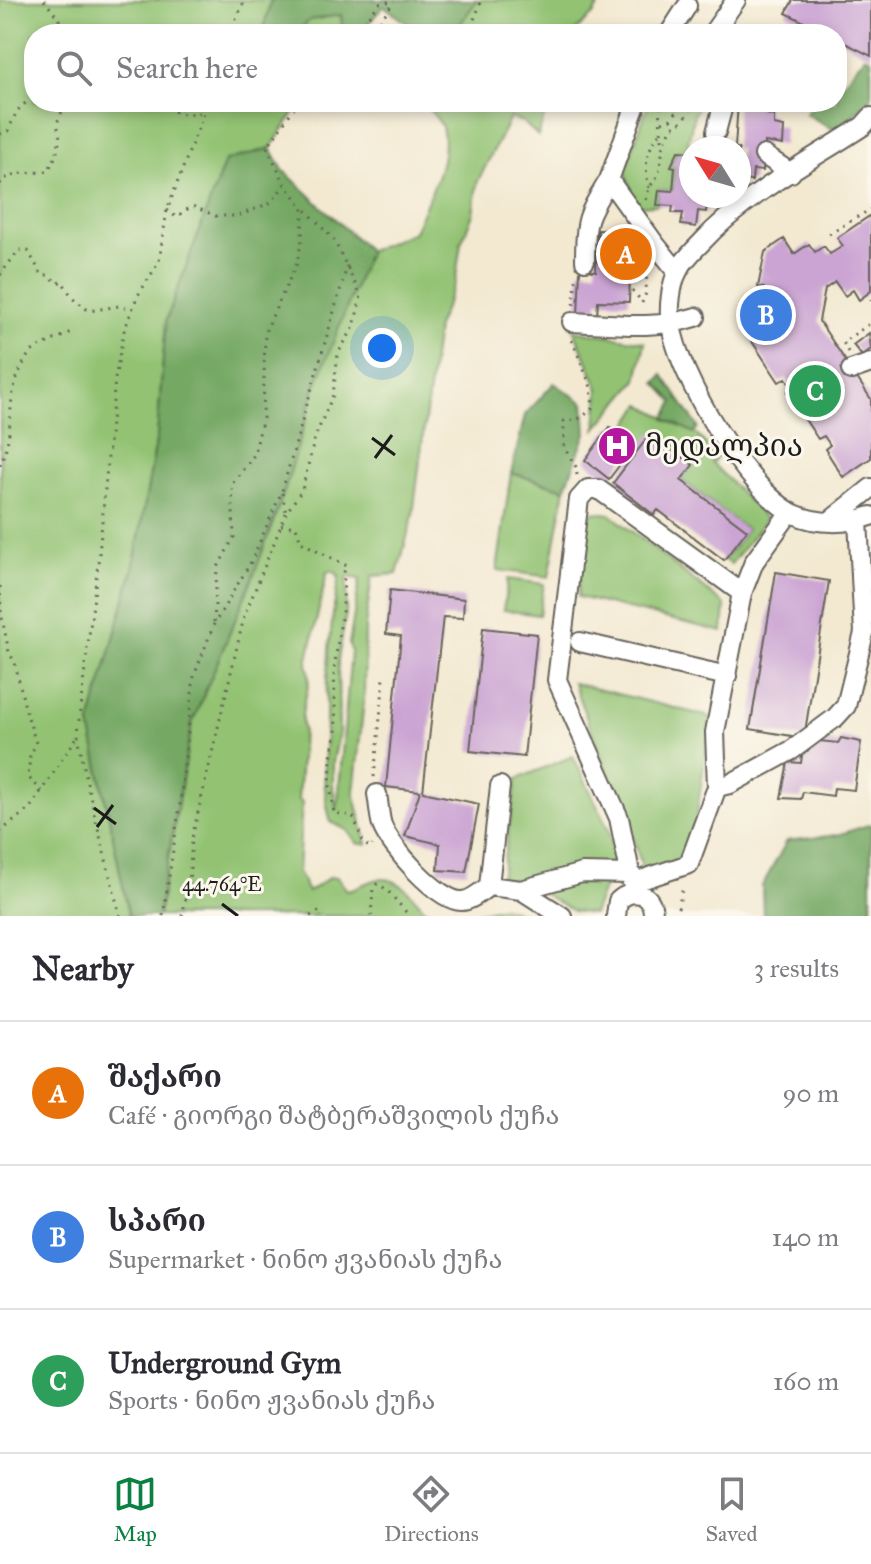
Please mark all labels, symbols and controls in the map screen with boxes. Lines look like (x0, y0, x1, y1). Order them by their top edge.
search box (24, 24, 847, 112)
icon: search (52, 46, 96, 90)
text: Search here (116, 50, 258, 86)
north arrow (679, 136, 751, 208)
pin: A (600, 224, 652, 284)
pin: B (740, 285, 792, 345)
your location (362, 328, 402, 368)
pin: C (789, 361, 841, 421)
hospital icon: მედალპია (596, 425, 638, 467)
place label: მედალპია (645, 428, 803, 464)
text: 44.764°E (182, 872, 262, 896)
text: Nearby (32, 948, 134, 989)
text: 3 results (754, 952, 839, 984)
text: შაქარი (108, 1059, 222, 1095)
text: A (49, 1077, 67, 1109)
text: 90 m (782, 1077, 839, 1109)
text: Café · გიორგი შატბერაშვილის ქუჩა (108, 1099, 559, 1131)
text: სპარი (108, 1203, 206, 1239)
text: B (49, 1221, 67, 1253)
text: 140 m (772, 1221, 839, 1253)
text: Supermarket · ნინო ჟვანიას ქუჩა (108, 1243, 502, 1275)
text: Underground Gym (108, 1345, 341, 1381)
text: C (49, 1365, 67, 1397)
text: 160 m (773, 1365, 839, 1397)
text: Sports · ნინო ჟვანიას ქუჩა (108, 1384, 435, 1416)
tab: Map (113, 1472, 157, 1547)
tab: Directions (384, 1472, 479, 1547)
tab: Saved (705, 1472, 758, 1547)

